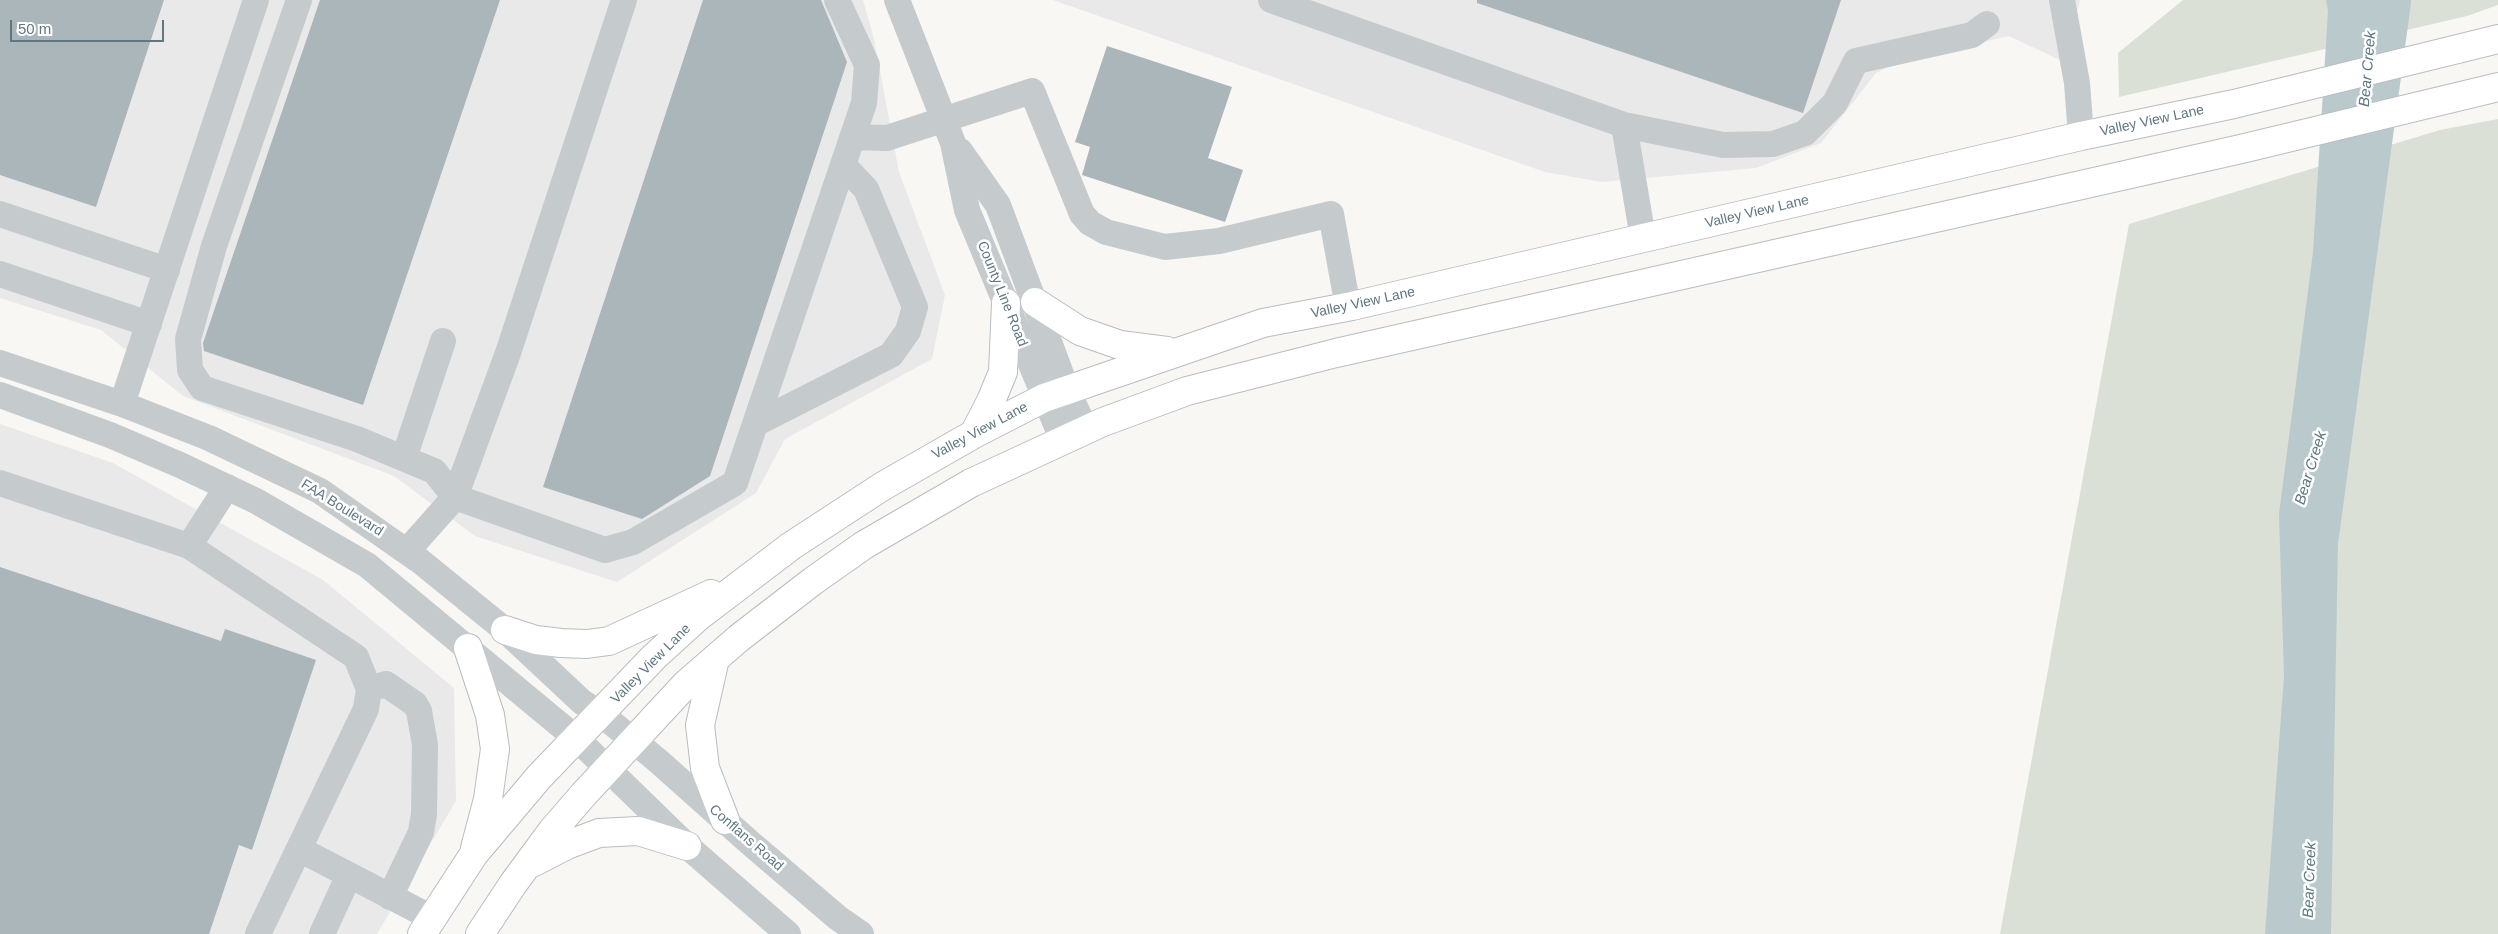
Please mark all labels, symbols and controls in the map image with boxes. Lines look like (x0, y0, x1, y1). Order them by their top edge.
scale bar (12, 10, 166, 42)
text: 50 m (18, 20, 51, 37)
water label: Bear Creek (2356, 30, 2380, 108)
street label: Valley View Lane (2098, 102, 2206, 140)
street label: Valley View Lane (1703, 192, 1811, 232)
street label: County Line Road (973, 239, 1031, 349)
street label: Valley View Lane (1309, 284, 1417, 322)
street label: Valley View Lane (929, 399, 1031, 463)
water label: Bear Creek (2291, 429, 2331, 507)
street label: FAA Boulevard (298, 476, 386, 540)
street label: Valley View Lane (608, 621, 694, 707)
street label: Conflans Road (706, 801, 786, 875)
water label: Bear Creek (2300, 842, 2320, 918)

